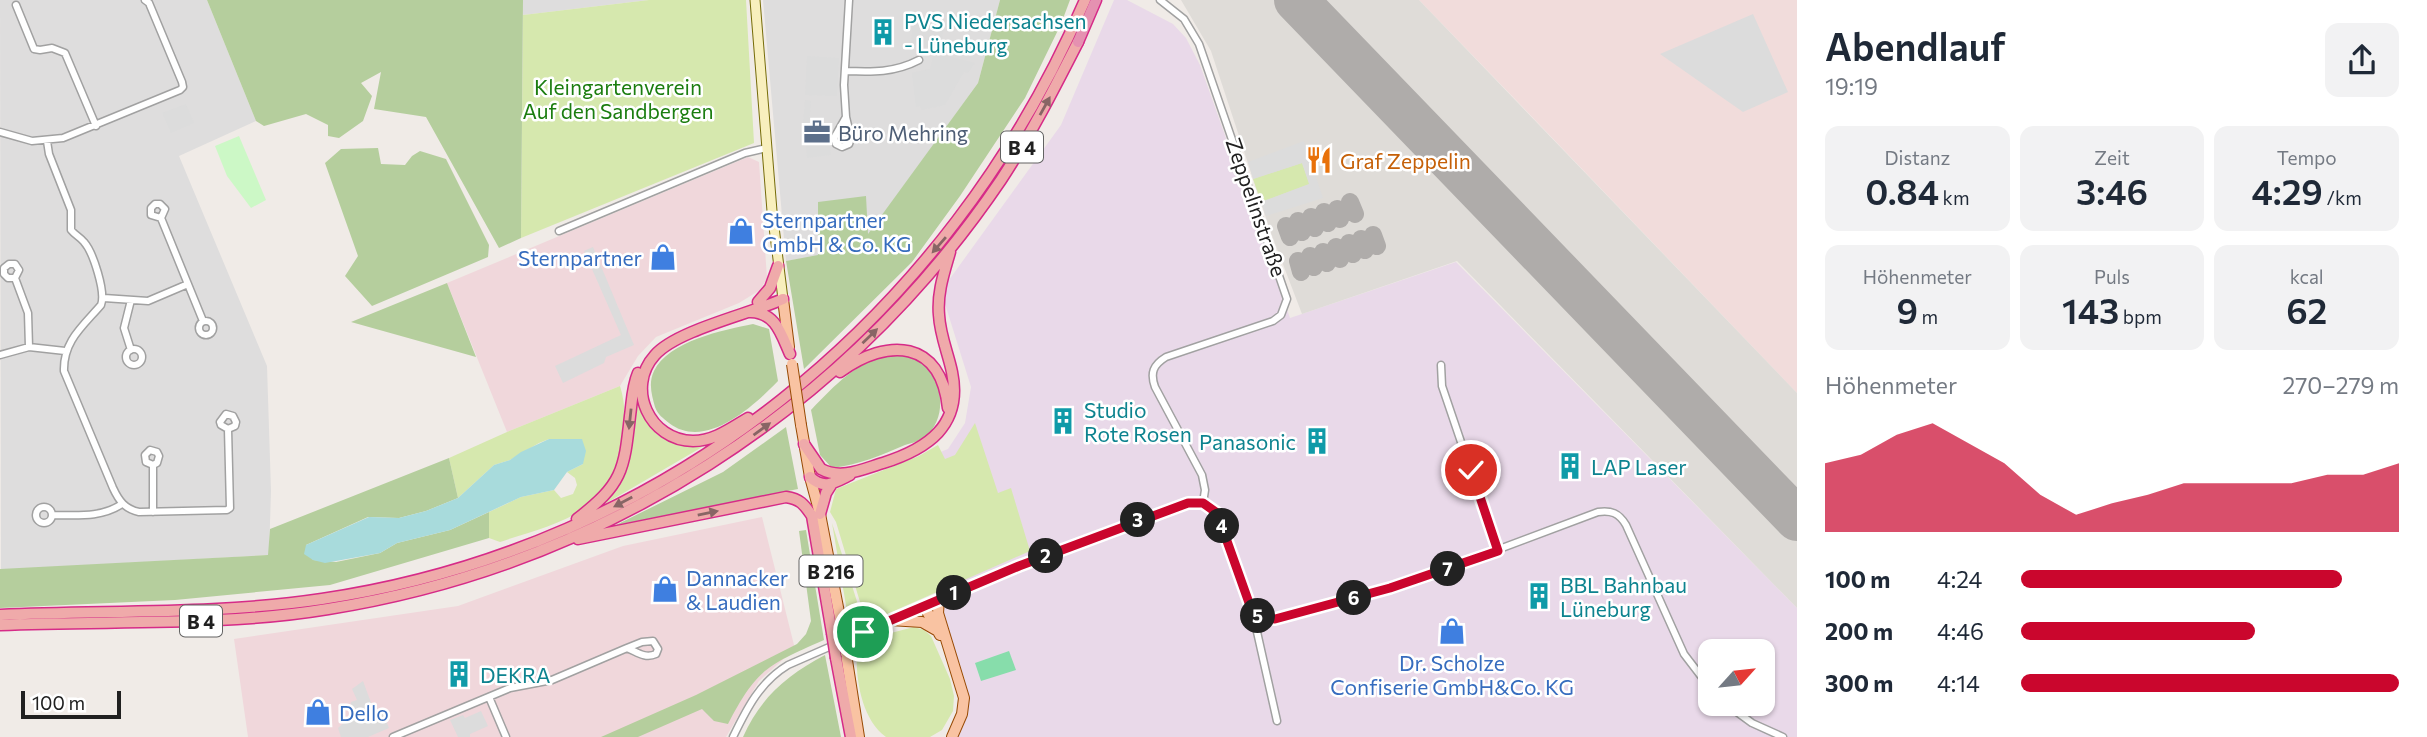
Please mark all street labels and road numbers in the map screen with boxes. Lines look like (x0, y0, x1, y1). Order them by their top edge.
road number: B 4 (1001, 132, 1043, 162)
street label: Zeppelinstraße (1222, 134, 1292, 280)
road number: B 216 (800, 556, 862, 586)
road number: B 4 (180, 606, 222, 636)

